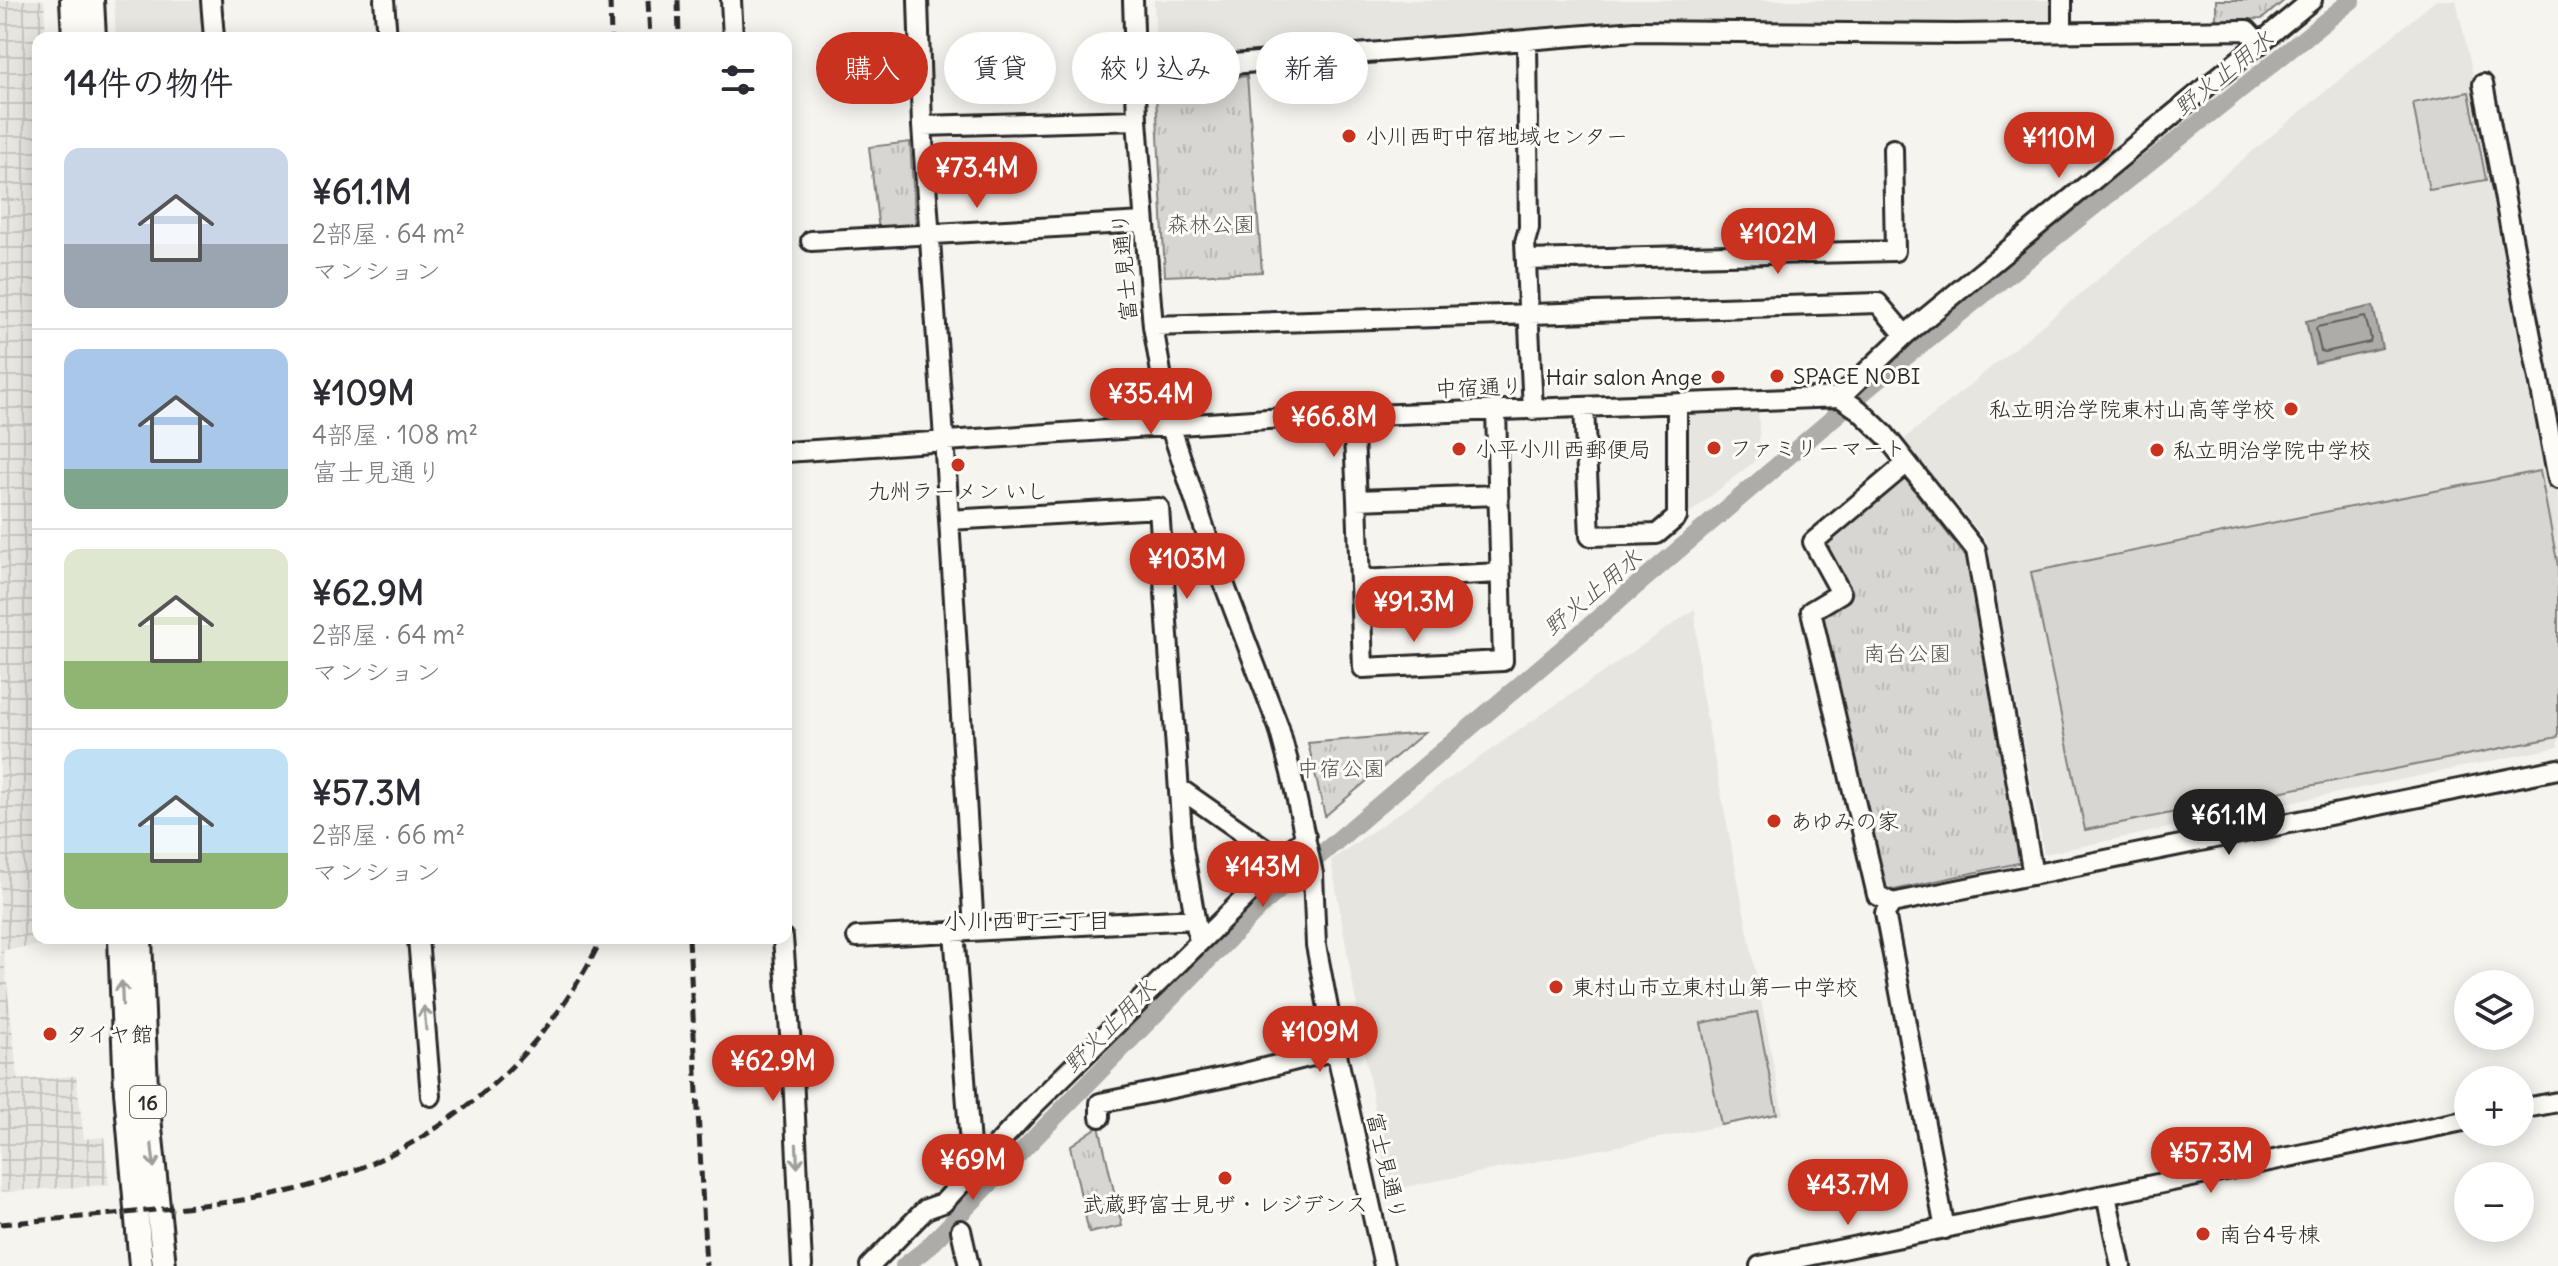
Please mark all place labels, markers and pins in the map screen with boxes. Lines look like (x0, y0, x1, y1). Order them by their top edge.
pin: ¥110M (2003, 112, 2115, 180)
place label: 小川西町中宿地域センター (1365, 122, 1628, 150)
marker: 小川西町中宿地域センター (1340, 127, 1358, 145)
pin: ¥73.4M (912, 142, 1042, 210)
pin: ¥102M (1722, 208, 1834, 276)
place label: SPACE NOBI (1793, 362, 1920, 390)
place label: Hair salon Ange (1546, 363, 1702, 391)
marker: SPACE NOBI (1768, 367, 1786, 385)
pin: ¥35.4M (1086, 368, 1216, 436)
marker: Hair salon Ange (1709, 368, 1727, 386)
pin: ¥66.8M (1269, 391, 1399, 459)
place label: 私立明治学院東村山高等学校 (1989, 395, 2275, 423)
marker: 私立明治学院東村山高等学校 (2282, 400, 2300, 418)
place label: ファミリーマート (1730, 434, 1906, 462)
place label: 小平小川西郵便局 (1475, 435, 1651, 463)
place label: 私立明治学院中学校 (2173, 436, 2371, 464)
marker: ファミリーマート (1705, 439, 1723, 457)
marker: 小平小川西郵便局 (1450, 440, 1468, 458)
marker: 私立明治学院中学校 (2148, 441, 2166, 459)
marker: 九州ラーメン いし (949, 456, 967, 474)
place label: 九州ラーメン いし (867, 477, 1049, 505)
pin: ¥103M (1131, 533, 1243, 601)
pin: ¥91.3M (1349, 576, 1479, 644)
pin: ¥61.1M (2164, 789, 2294, 857)
place label: あゆみの家 (1790, 807, 1899, 835)
marker: あゆみの家 (1765, 812, 1783, 830)
pin: ¥143M (1207, 841, 1319, 909)
place label: 東村山市立東村山第一中学校 (1572, 973, 1858, 1001)
marker: 東村山市立東村山第一中学校 (1547, 978, 1565, 996)
pin: ¥109M (1264, 1006, 1376, 1074)
place label: タイヤ館 (66, 1020, 153, 1048)
marker: タイヤ館 (41, 1025, 59, 1043)
pin: ¥62.9M (708, 1035, 838, 1103)
pin: ¥57.3M (2146, 1127, 2276, 1195)
pin: ¥69M (926, 1134, 1020, 1202)
pin: ¥43.7M (1783, 1159, 1913, 1227)
marker: 武蔵野富士見ザ・レジデンス (1216, 1169, 1234, 1187)
place label: 武蔵野富士見ザ・レジデンス (1082, 1190, 1368, 1218)
place label: 南台4号棟 (2219, 1220, 2320, 1248)
marker: 南台4号棟 (2194, 1225, 2212, 1243)

